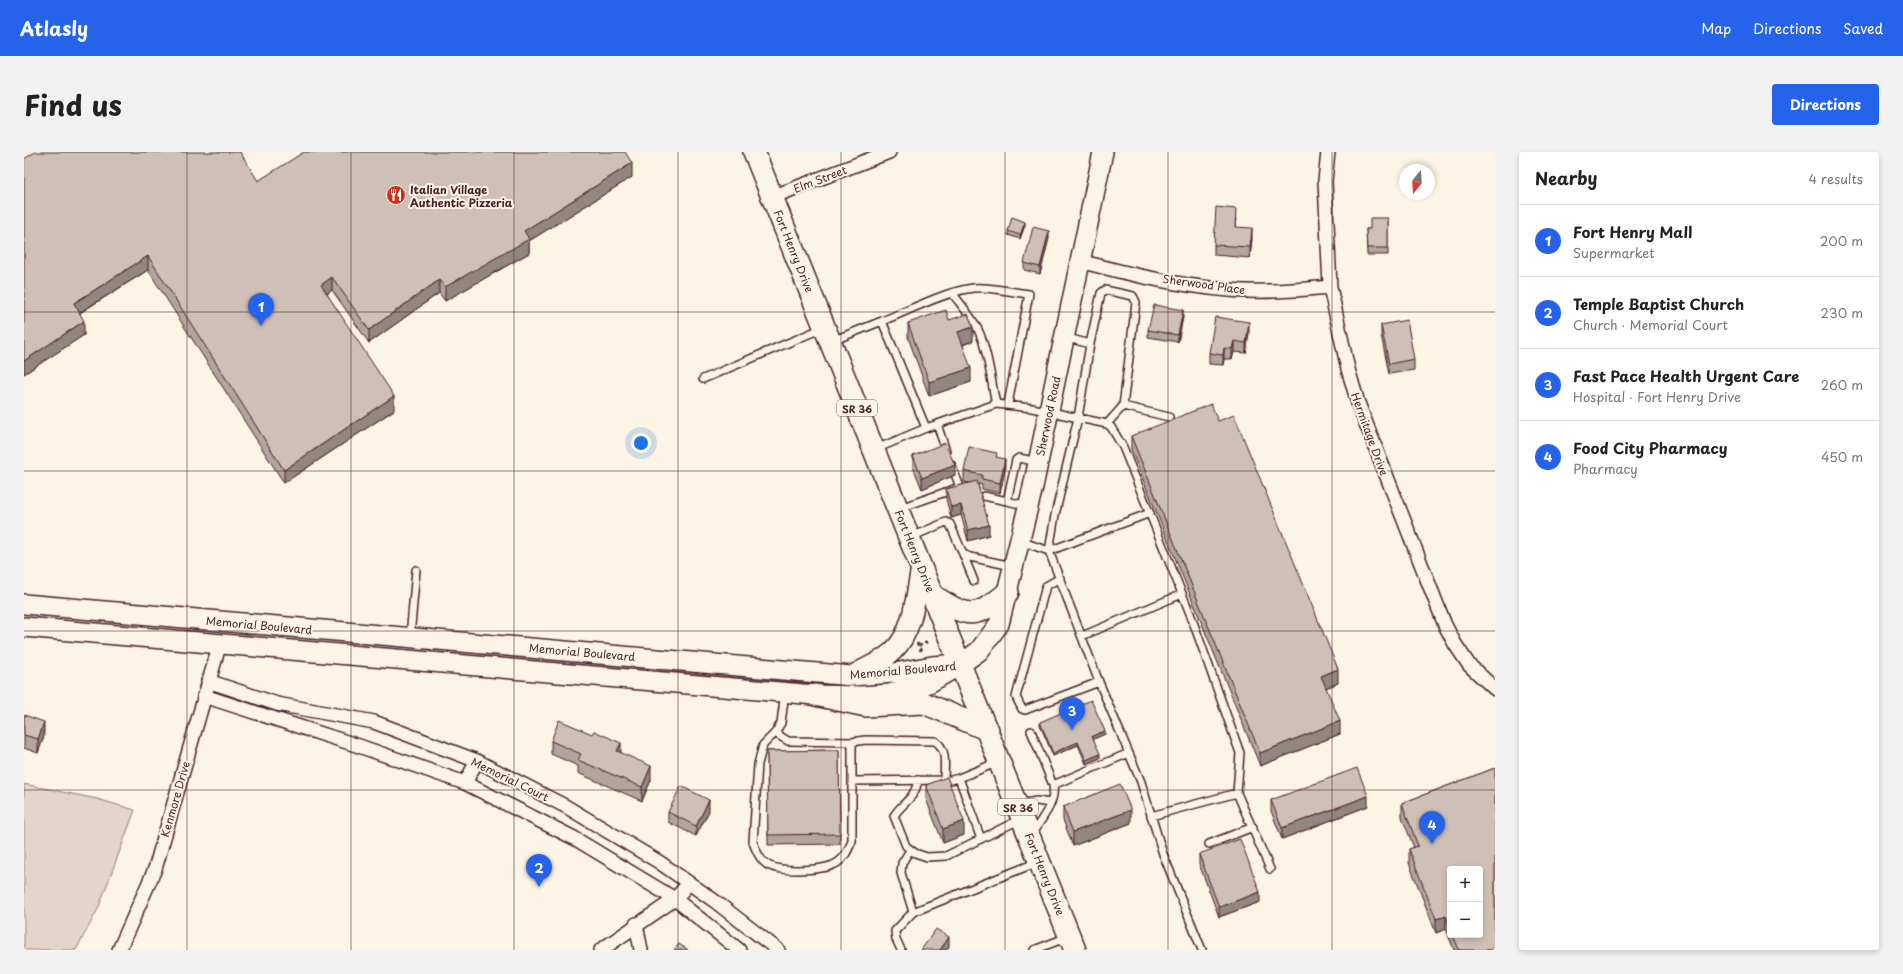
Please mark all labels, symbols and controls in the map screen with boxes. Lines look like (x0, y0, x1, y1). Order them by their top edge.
text: Atlasly (20, 14, 88, 42)
text: Map (1701, 18, 1731, 39)
text: Directions (1753, 18, 1821, 39)
text: Saved (1843, 18, 1883, 39)
text: Find us (24, 83, 122, 126)
button: Directions (1772, 84, 1879, 125)
street label: Elm Street (791, 161, 850, 197)
north arrow (1399, 164, 1435, 200)
text: Nearby (1535, 165, 1597, 191)
text: 4 results (1809, 169, 1863, 188)
place label: Italian Village Authentic Pizzeria (410, 181, 513, 211)
restaurant icon: Italian Village Authentic Pizzeria (385, 184, 407, 206)
street label: Fort Henry Drive (770, 207, 818, 295)
text: Fort Henry Mall (1573, 220, 1692, 243)
text: 1 (1545, 231, 1551, 250)
text: 200 m (1820, 231, 1863, 250)
text: Supermarket (1573, 243, 1655, 262)
street label: Sherwood Place (1162, 270, 1246, 298)
text: Temple Baptist Church (1573, 292, 1744, 315)
pin: 1 (248, 293, 274, 326)
text: 2 (1543, 303, 1553, 322)
text: 230 m (1821, 303, 1863, 322)
text: Church · Memorial Court (1573, 315, 1728, 334)
text: Fast Pace Health Urgent Care (1573, 364, 1799, 387)
street label: Sherwood Road (1031, 374, 1065, 458)
text: 3 (1544, 375, 1552, 394)
text: 260 m (1821, 375, 1863, 394)
text: Hospital · Fort Henry Drive (1573, 387, 1741, 406)
street label: Hermitage Drive (1347, 390, 1393, 478)
road number: SR 36 (837, 400, 877, 416)
your location (631, 433, 651, 453)
text: Food City Pharmacy (1573, 436, 1728, 459)
text: 4 (1544, 447, 1552, 466)
text: 450 m (1821, 447, 1863, 466)
text: Pharmacy (1573, 459, 1638, 478)
street label: Fort Henry Drive (891, 507, 939, 595)
street label: Memorial Boulevard (205, 612, 313, 638)
street label: Memorial Boulevard (528, 639, 636, 665)
street label: Memorial Boulevard (849, 657, 957, 683)
pin: 3 (1059, 697, 1085, 730)
street label: Memorial Court (468, 753, 552, 805)
street label: Kenmore Drive (156, 759, 194, 839)
road number: SR 36 (998, 799, 1038, 815)
pin: 4 (1419, 811, 1445, 844)
street label: Fort Henry Drive (1021, 830, 1069, 918)
pin: 2 (526, 854, 552, 887)
map controls (1447, 866, 1483, 938)
button: + (1447, 866, 1483, 902)
button: − (1447, 902, 1483, 938)

